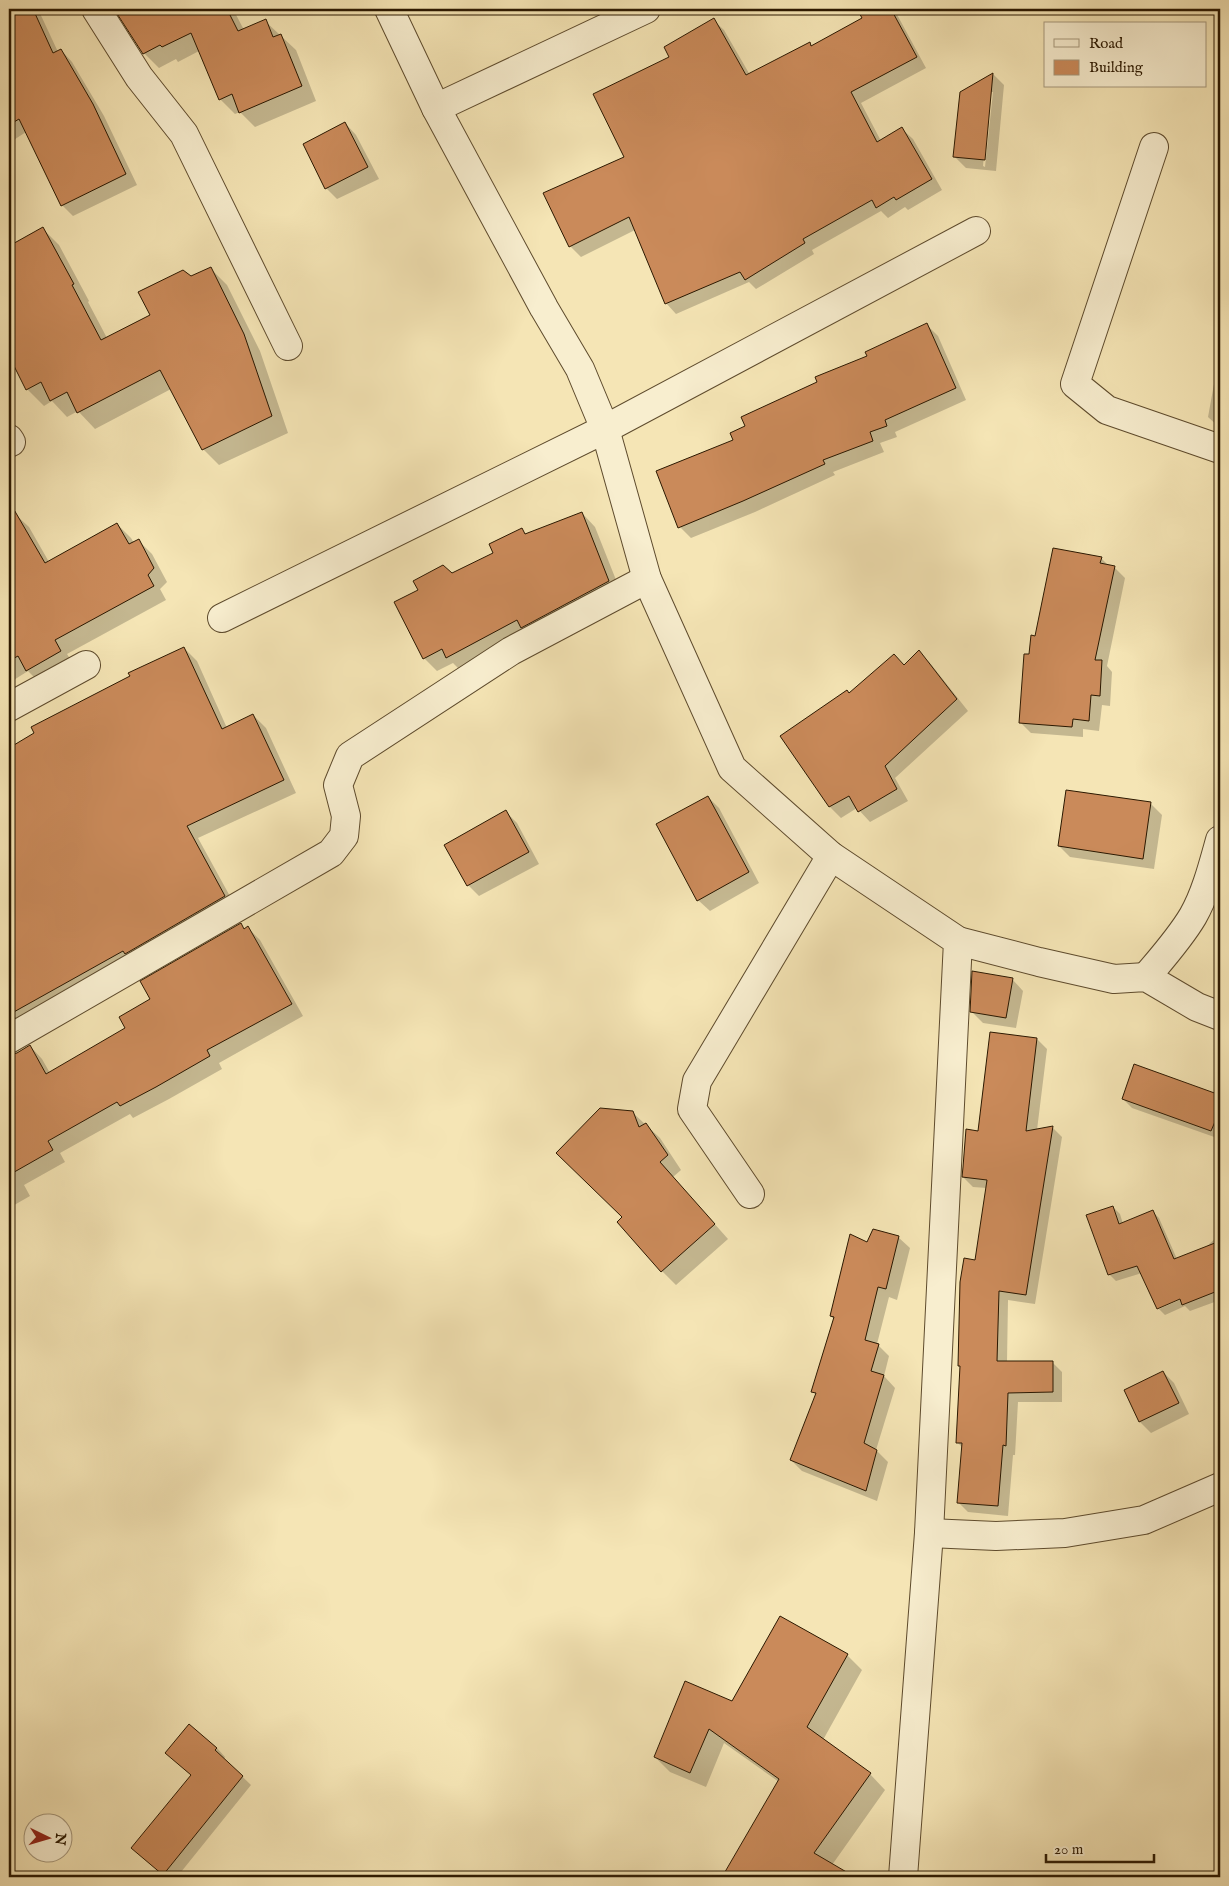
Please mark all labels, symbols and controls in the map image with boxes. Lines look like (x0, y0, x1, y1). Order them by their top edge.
legend (1044, 22, 1206, 88)
text: Road (1089, 34, 1124, 53)
text: Building (1089, 58, 1144, 77)
north arrow (22, 1814, 72, 1864)
text: N (50, 1831, 70, 1846)
scale bar (1046, 1831, 1154, 1863)
text: 20 m (1054, 1840, 1084, 1859)

